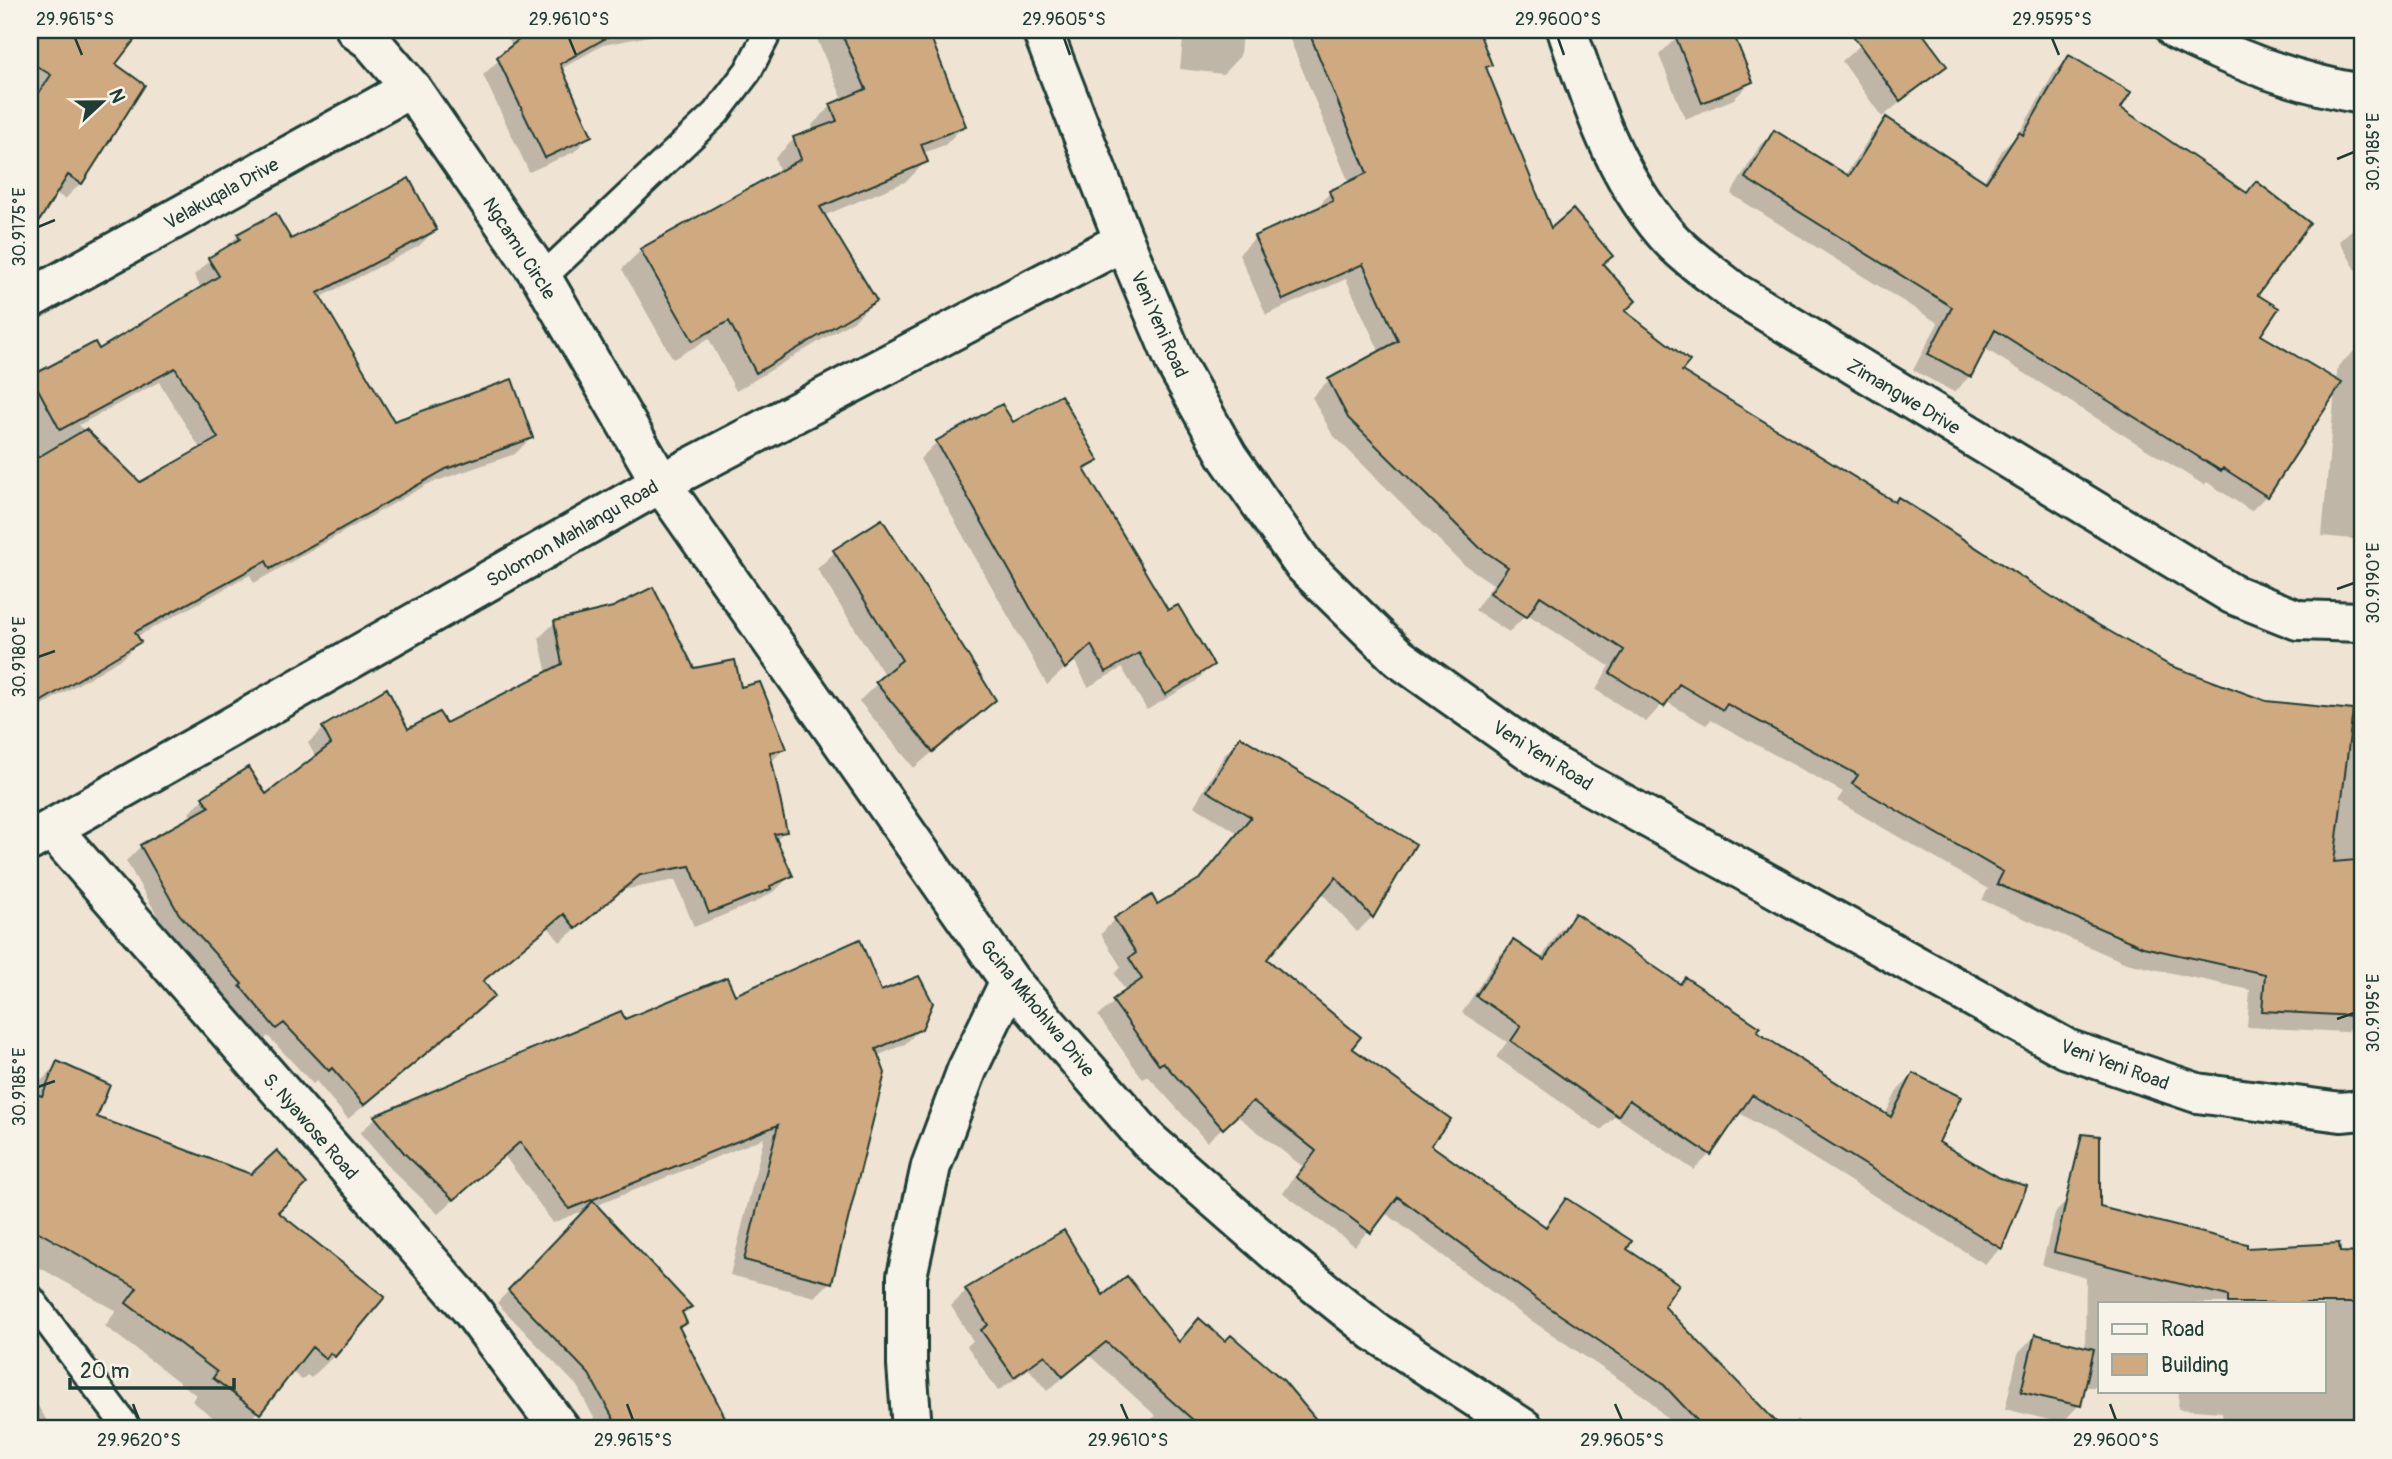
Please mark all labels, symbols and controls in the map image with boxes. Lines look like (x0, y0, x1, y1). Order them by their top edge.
text: 29.9615°S (36, 8, 114, 31)
text: 29.9610°S (529, 8, 609, 31)
text: 29.9605°S (1022, 8, 1106, 31)
text: 29.9600°S (1515, 8, 1601, 31)
text: 29.9595°S (2012, 8, 2092, 31)
north arrow (66, 66, 136, 136)
text: N (103, 86, 130, 107)
text: 30.9185°E (2362, 113, 2385, 191)
street label: Velakuqala Drive (160, 152, 284, 235)
text: 30.9175°E (8, 187, 31, 267)
street label: Ngcamu Circle (477, 193, 561, 305)
street label: Veni Yeni Road (1125, 267, 1193, 381)
street label: Zimangwe Drive (1842, 354, 1965, 440)
street label: Solomon Mahlangu Road (482, 475, 663, 593)
text: 30.9190°E (2362, 542, 2385, 624)
text: 30.9180°E (8, 616, 31, 698)
street label: Veni Yeni Road (1488, 715, 1597, 796)
street label: Gcina Mkhohlwa Drive (975, 935, 1100, 1083)
text: 30.9195°E (2362, 974, 2385, 1052)
street label: Veni Yeni Road (2057, 1034, 2172, 1096)
text: 30.9185°E (8, 1048, 31, 1126)
street label: S. Nyawose Road (257, 1068, 363, 1185)
legend (2098, 1302, 2326, 1392)
text: Road (2161, 1316, 2205, 1343)
scale bar (70, 1347, 234, 1391)
text: Building (2161, 1352, 2228, 1379)
text: 20 m (80, 1358, 129, 1385)
text: 29.9620°S (97, 1429, 181, 1452)
text: 29.9615°S (594, 1429, 672, 1452)
text: 29.9610°S (1088, 1429, 1168, 1452)
text: 29.9605°S (1580, 1429, 1664, 1452)
text: 29.9600°S (2073, 1429, 2159, 1452)

